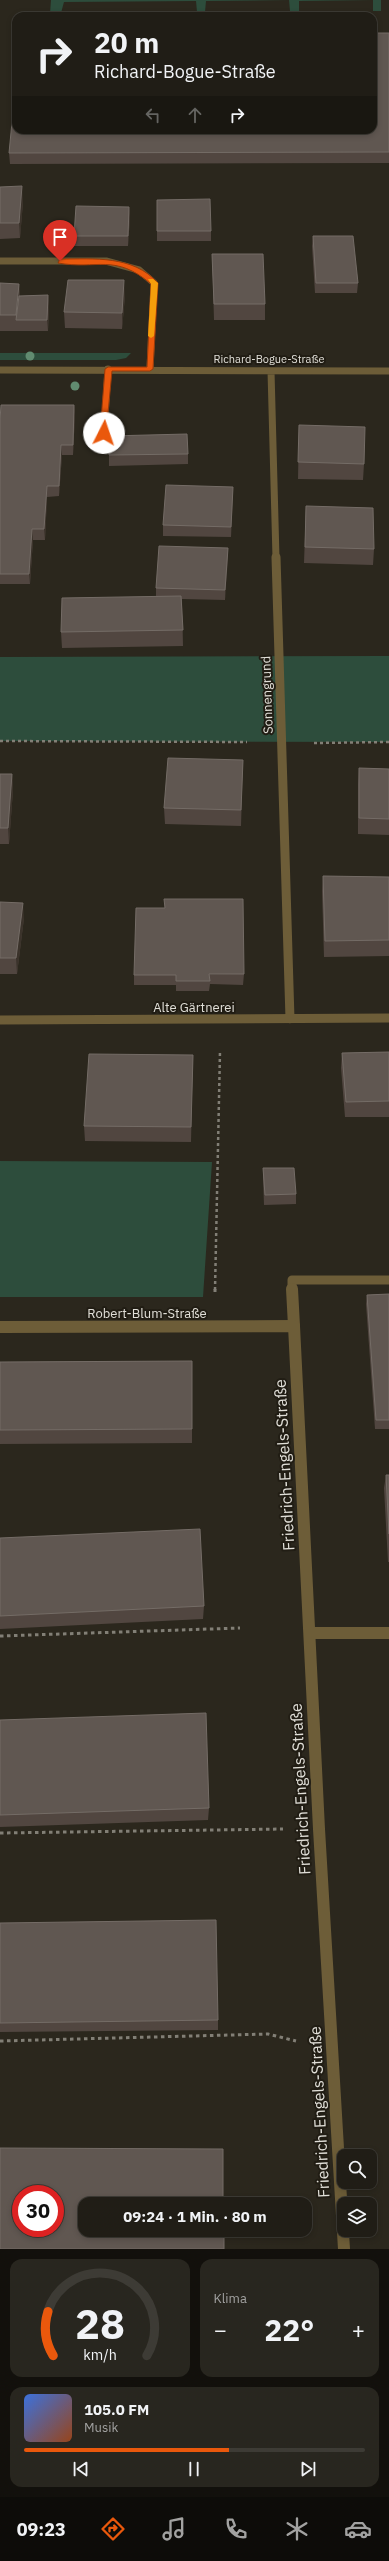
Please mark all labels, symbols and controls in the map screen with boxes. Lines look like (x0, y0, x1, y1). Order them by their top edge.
text: 20 m (94, 24, 159, 61)
icon: right (28, 28, 80, 80)
text: Richard-Bogue-Straße (94, 60, 276, 83)
icon: left (142, 104, 164, 126)
icon: ahead (184, 104, 206, 126)
icon: right (226, 104, 248, 126)
pin (43, 220, 77, 261)
icon: arrive (49, 226, 71, 248)
street label: Richard-Bogue-Straße (213, 352, 325, 366)
position arrow (83, 412, 125, 454)
street label: Sonnengrund (257, 656, 277, 734)
street label: Alte Gärtnerei (153, 999, 235, 1016)
street label: Robert-Blum-Straße (87, 1305, 207, 1322)
street label: Friedrich-Engels-Straße (270, 1378, 298, 1551)
street label: Friedrich-Engels-Straße (286, 1702, 314, 1875)
street label: Friedrich-Engels-Straße (305, 2025, 333, 2198)
map controls (337, 2149, 377, 2237)
button: search (337, 2149, 377, 2189)
speed limit sign: 30 (12, 2185, 64, 2237)
button: layers (337, 2197, 377, 2237)
text: 09:24 · 1 Min. · 80 m (123, 2207, 267, 2226)
text: Klima (214, 2290, 247, 2307)
text: 28 (75, 2296, 125, 2350)
text: 22° (264, 2310, 314, 2349)
text: − (214, 2315, 227, 2344)
text: + (352, 2315, 365, 2344)
text: km/h (83, 2345, 117, 2364)
text: 105.0 FM (84, 2400, 149, 2419)
text: Musik (84, 2419, 118, 2436)
icon: previous (70, 2458, 92, 2480)
icon: pause (183, 2458, 205, 2480)
icon: next (297, 2458, 319, 2480)
icon: directions (99, 2515, 127, 2543)
icon: music (160, 2515, 188, 2543)
icon: phone (222, 2515, 250, 2543)
icon: climate (283, 2515, 311, 2543)
icon: car (344, 2515, 372, 2543)
text: 09:23 (17, 2518, 66, 2541)

